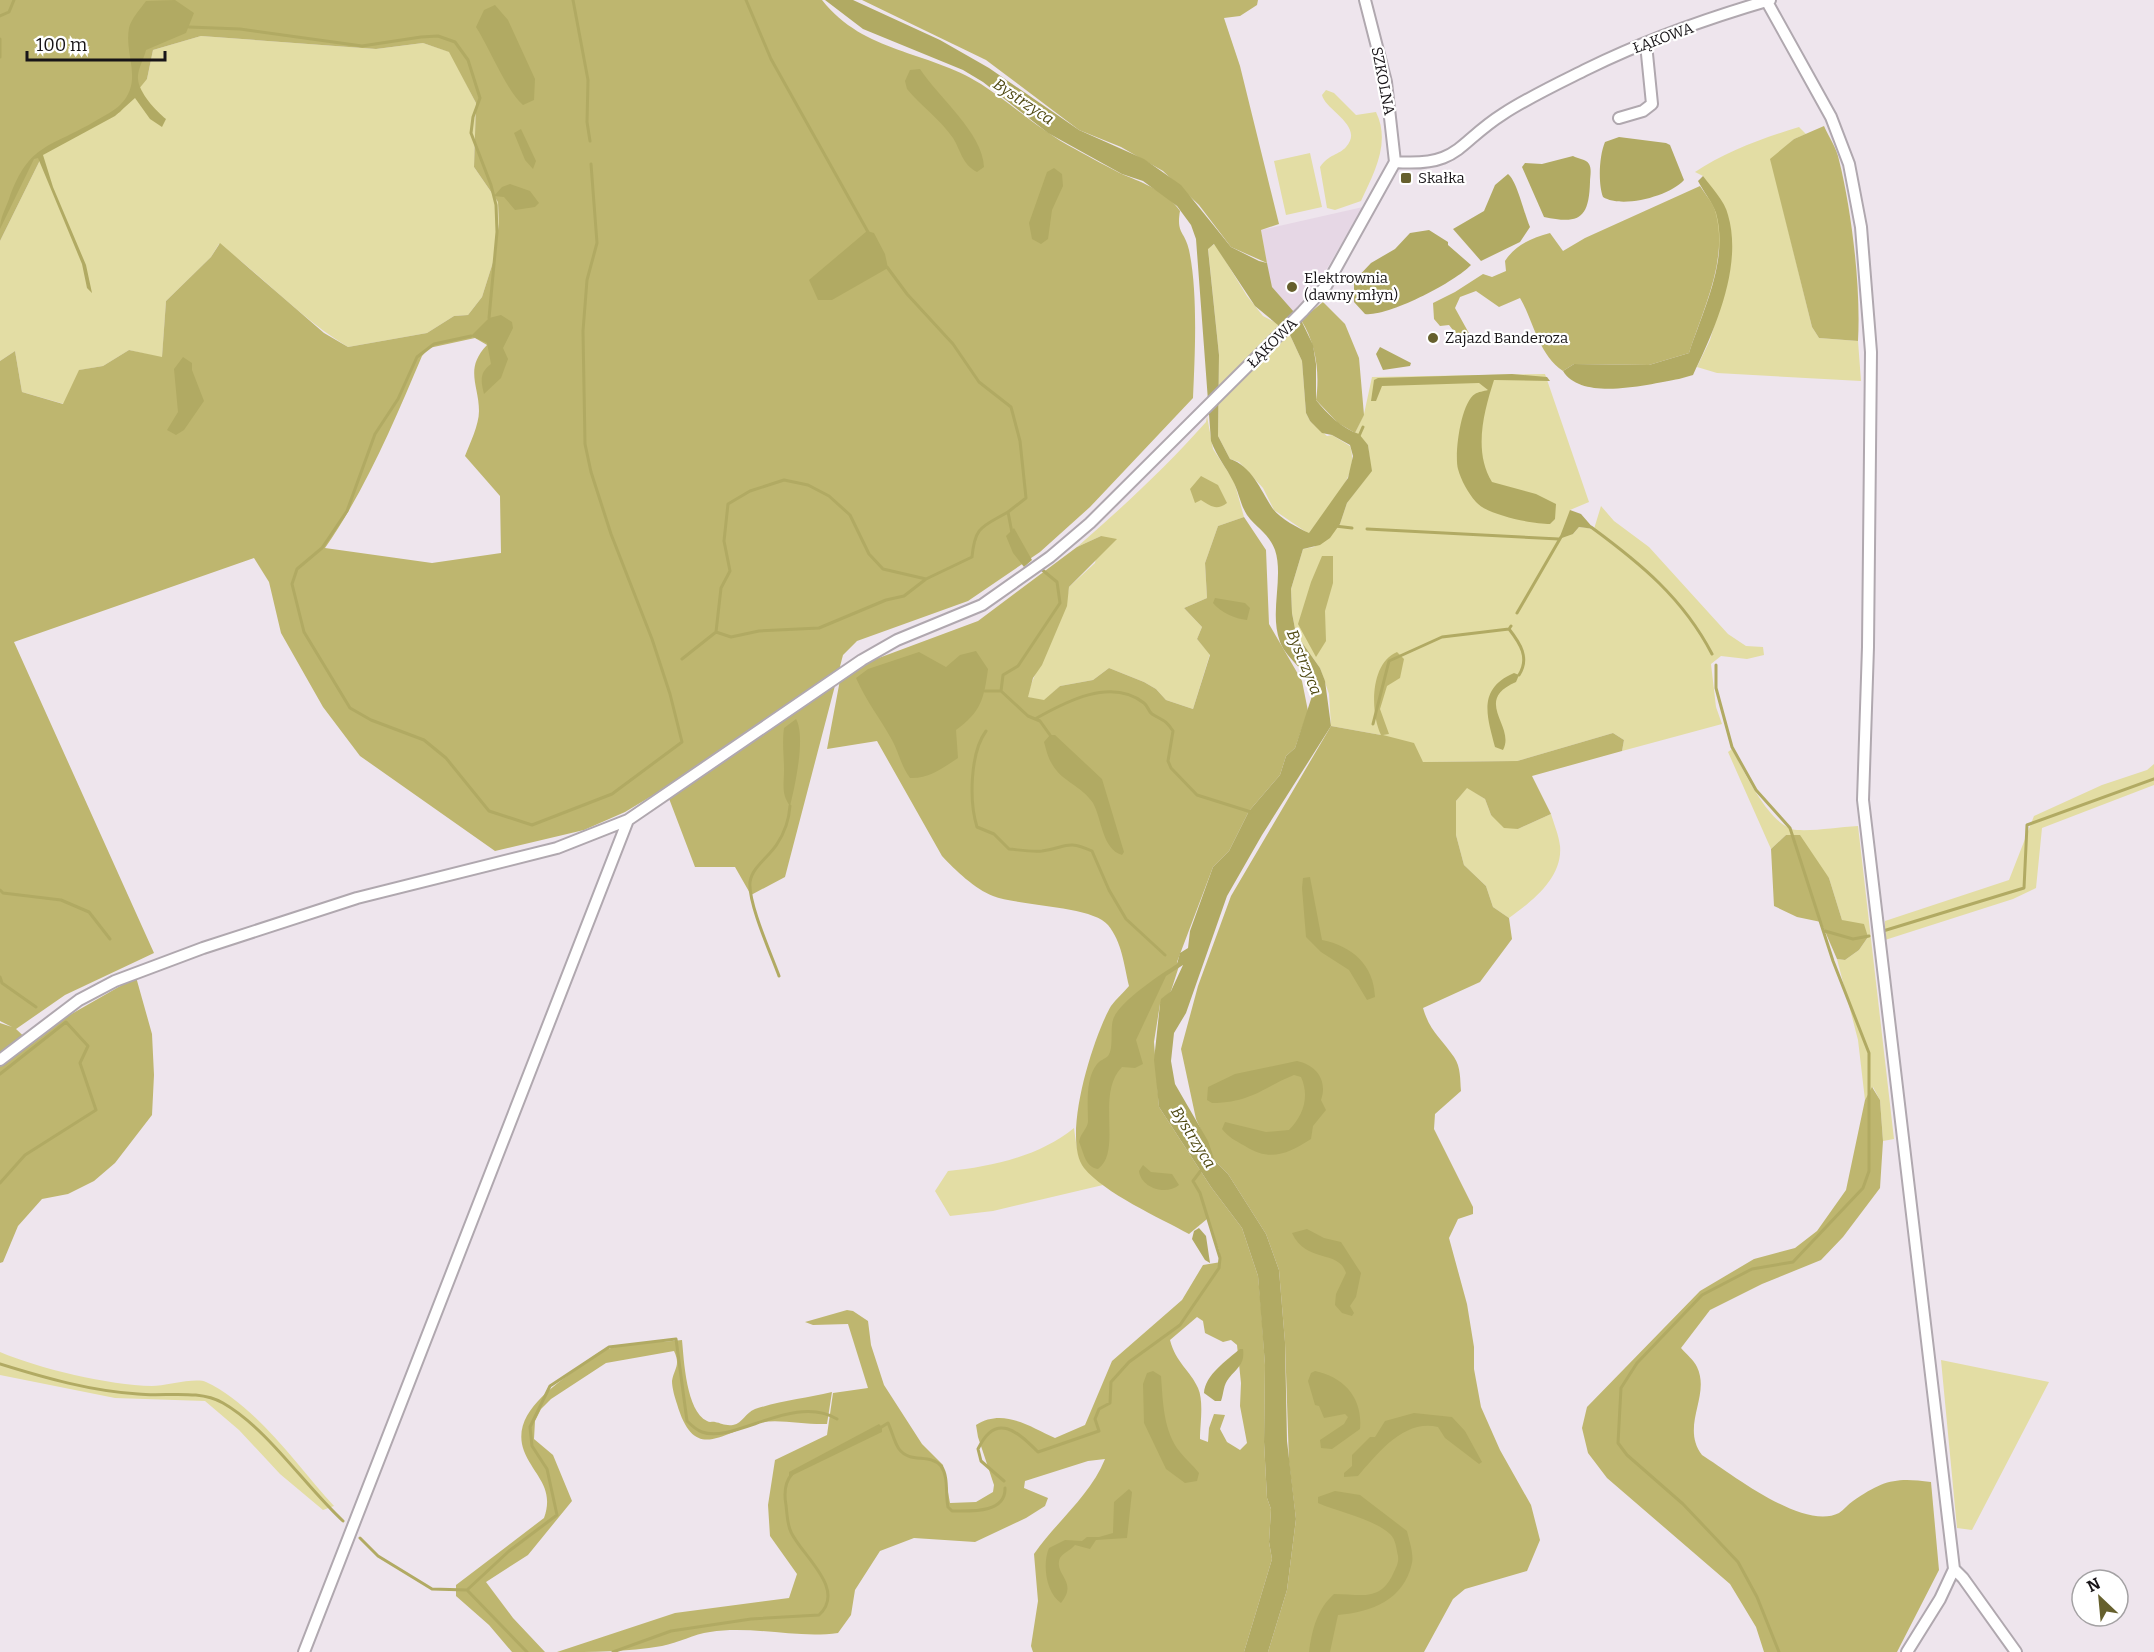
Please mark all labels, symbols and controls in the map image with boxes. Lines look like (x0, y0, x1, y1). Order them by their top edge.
street label: ŁĄKOWA (1630, 19, 1696, 57)
scale bar (27, 24, 165, 62)
text: 100 m (36, 34, 87, 56)
street label: SZKOLNA (1368, 45, 1398, 117)
water label: Bystrzyca (990, 74, 1058, 129)
place label: Skałka (1418, 169, 1465, 187)
marker: Skałka (1399, 171, 1413, 185)
place label: Elektrownia (dawny młyn) (1304, 269, 1398, 304)
marker: Elektrownia (dawny młyn) (1285, 280, 1299, 294)
street label: ŁĄKOWA (1243, 314, 1301, 372)
place label: Zajazd Banderoza (1445, 329, 1568, 347)
marker: Zajazd Banderoza (1426, 331, 1440, 345)
water label: Bystrzyca (1283, 627, 1326, 698)
water label: Bystrzyca (1167, 1103, 1220, 1172)
north arrow (2070, 1568, 2130, 1628)
text: N (2084, 1574, 2103, 1596)

